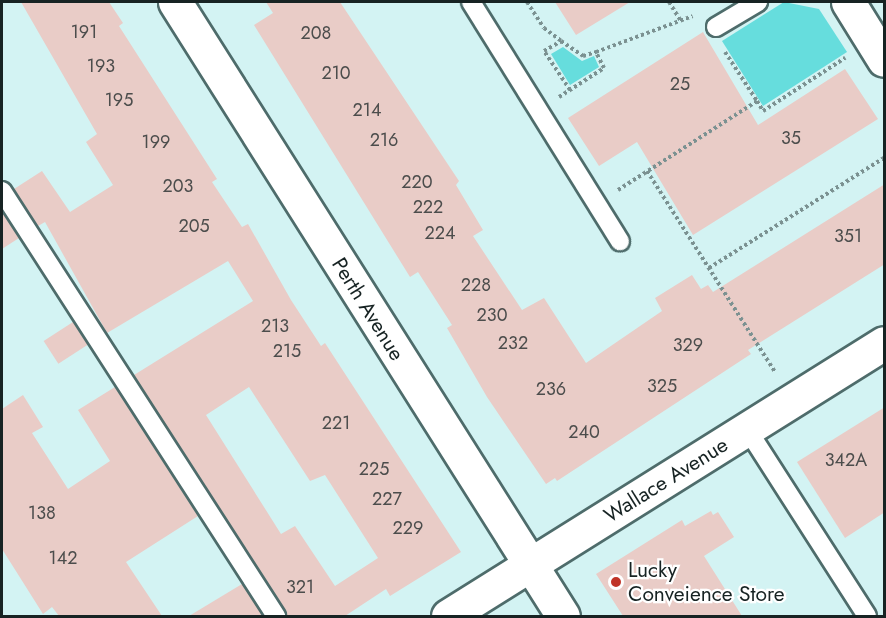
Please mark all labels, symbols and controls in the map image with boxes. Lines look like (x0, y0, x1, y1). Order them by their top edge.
house number: 191 (71, 21, 97, 43)
house number: 208 (301, 22, 331, 44)
house number: 193 (87, 55, 115, 77)
house number: 210 (321, 62, 351, 84)
house number: 25 (670, 73, 690, 95)
house number: 195 (105, 89, 133, 111)
house number: 214 (353, 99, 381, 121)
house number: 35 (781, 127, 801, 149)
house number: 216 (370, 129, 398, 151)
house number: 199 (142, 131, 170, 153)
house number: 220 (401, 171, 433, 193)
house number: 203 (163, 175, 193, 197)
house number: 222 (413, 196, 443, 218)
house number: 205 (178, 215, 210, 237)
house number: 224 (425, 222, 455, 244)
house number: 351 (834, 225, 862, 247)
street label: Perth Avenue (326, 253, 410, 365)
house number: 228 (461, 274, 491, 296)
house number: 230 (477, 304, 507, 326)
house number: 213 (261, 315, 289, 337)
house number: 232 (498, 332, 528, 354)
house number: 329 (673, 334, 703, 356)
house number: 215 (273, 340, 301, 362)
house number: 325 (647, 375, 677, 397)
house number: 236 (536, 378, 566, 400)
house number: 221 (322, 412, 350, 434)
house number: 240 (568, 421, 600, 443)
street label: Wallace Avenue (599, 432, 733, 528)
house number: 342A (825, 449, 867, 471)
house number: 225 (359, 458, 389, 480)
house number: 227 (372, 488, 402, 510)
house number: 138 (28, 502, 56, 524)
house number: 229 (393, 517, 423, 539)
house number: 142 (49, 547, 77, 569)
place label: Lucky Conveience Store (628, 557, 785, 607)
marker: Lucky Conveience Store (609, 575, 623, 589)
house number: 321 (286, 576, 314, 598)

